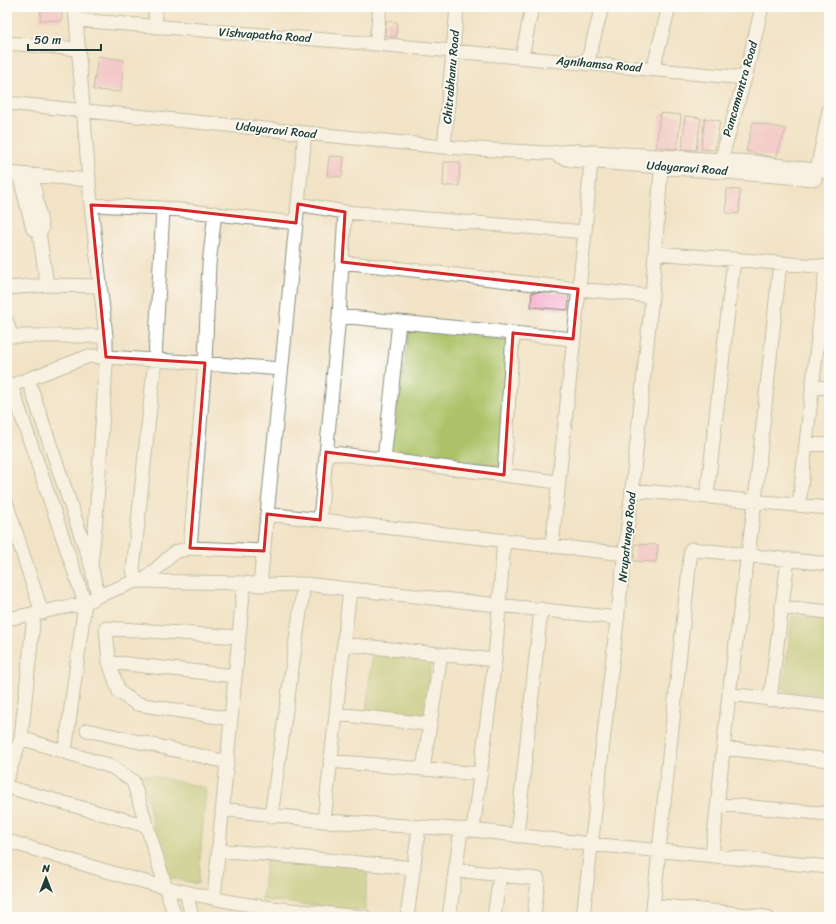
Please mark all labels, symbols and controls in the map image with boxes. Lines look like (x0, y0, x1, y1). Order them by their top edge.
street label: Vishvapatha Road (218, 21, 314, 49)
scale bar (28, 26, 101, 52)
street label: Chitrabhanu Road (436, 28, 466, 125)
text: 50 m (34, 29, 61, 51)
street label: Pancamantra Road (716, 37, 765, 139)
street label: Agnihamsa Road (554, 49, 643, 79)
street label: Udayaravi Road (234, 115, 318, 145)
street label: Udayaravi Road (646, 154, 729, 182)
street label: Nrupatunga Road (611, 490, 643, 583)
north arrow (26, 858, 66, 898)
text: N (41, 859, 50, 878)

